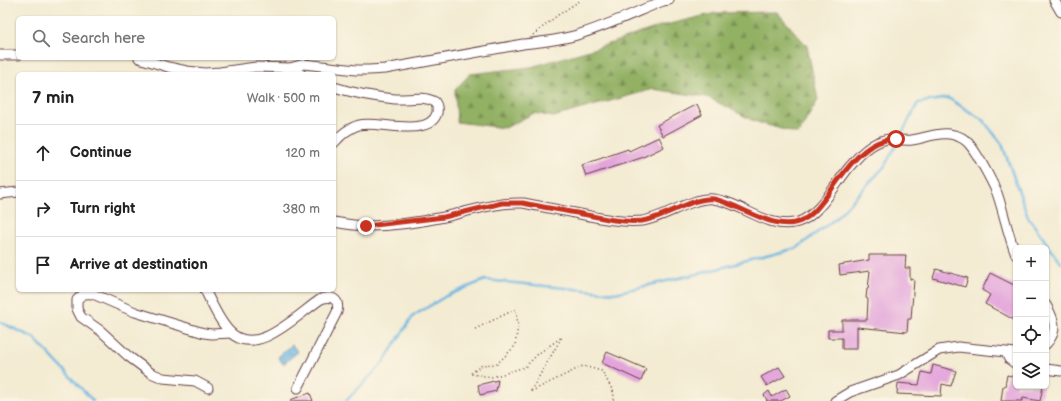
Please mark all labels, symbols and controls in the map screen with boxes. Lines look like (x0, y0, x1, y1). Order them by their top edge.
search box (16, 16, 336, 60)
icon: search (30, 27, 52, 49)
text: Search here (62, 29, 145, 48)
text: 7 min (32, 88, 74, 108)
text: Walk · 500 m (247, 90, 320, 106)
route start (887, 130, 905, 148)
icon: ahead (32, 142, 54, 164)
text: Continue (70, 143, 132, 162)
text: 120 m (285, 145, 320, 161)
icon: right (32, 198, 54, 220)
text: Turn right (70, 199, 135, 218)
text: 380 m (283, 201, 320, 217)
route end (357, 217, 375, 235)
map controls (1013, 245, 1049, 389)
button: + (1013, 245, 1049, 281)
icon: arrive (32, 254, 54, 276)
text: Arrive at destination (70, 255, 208, 274)
button: − (1013, 281, 1049, 317)
button: locate (1013, 317, 1049, 353)
button: layers (1013, 353, 1049, 389)

